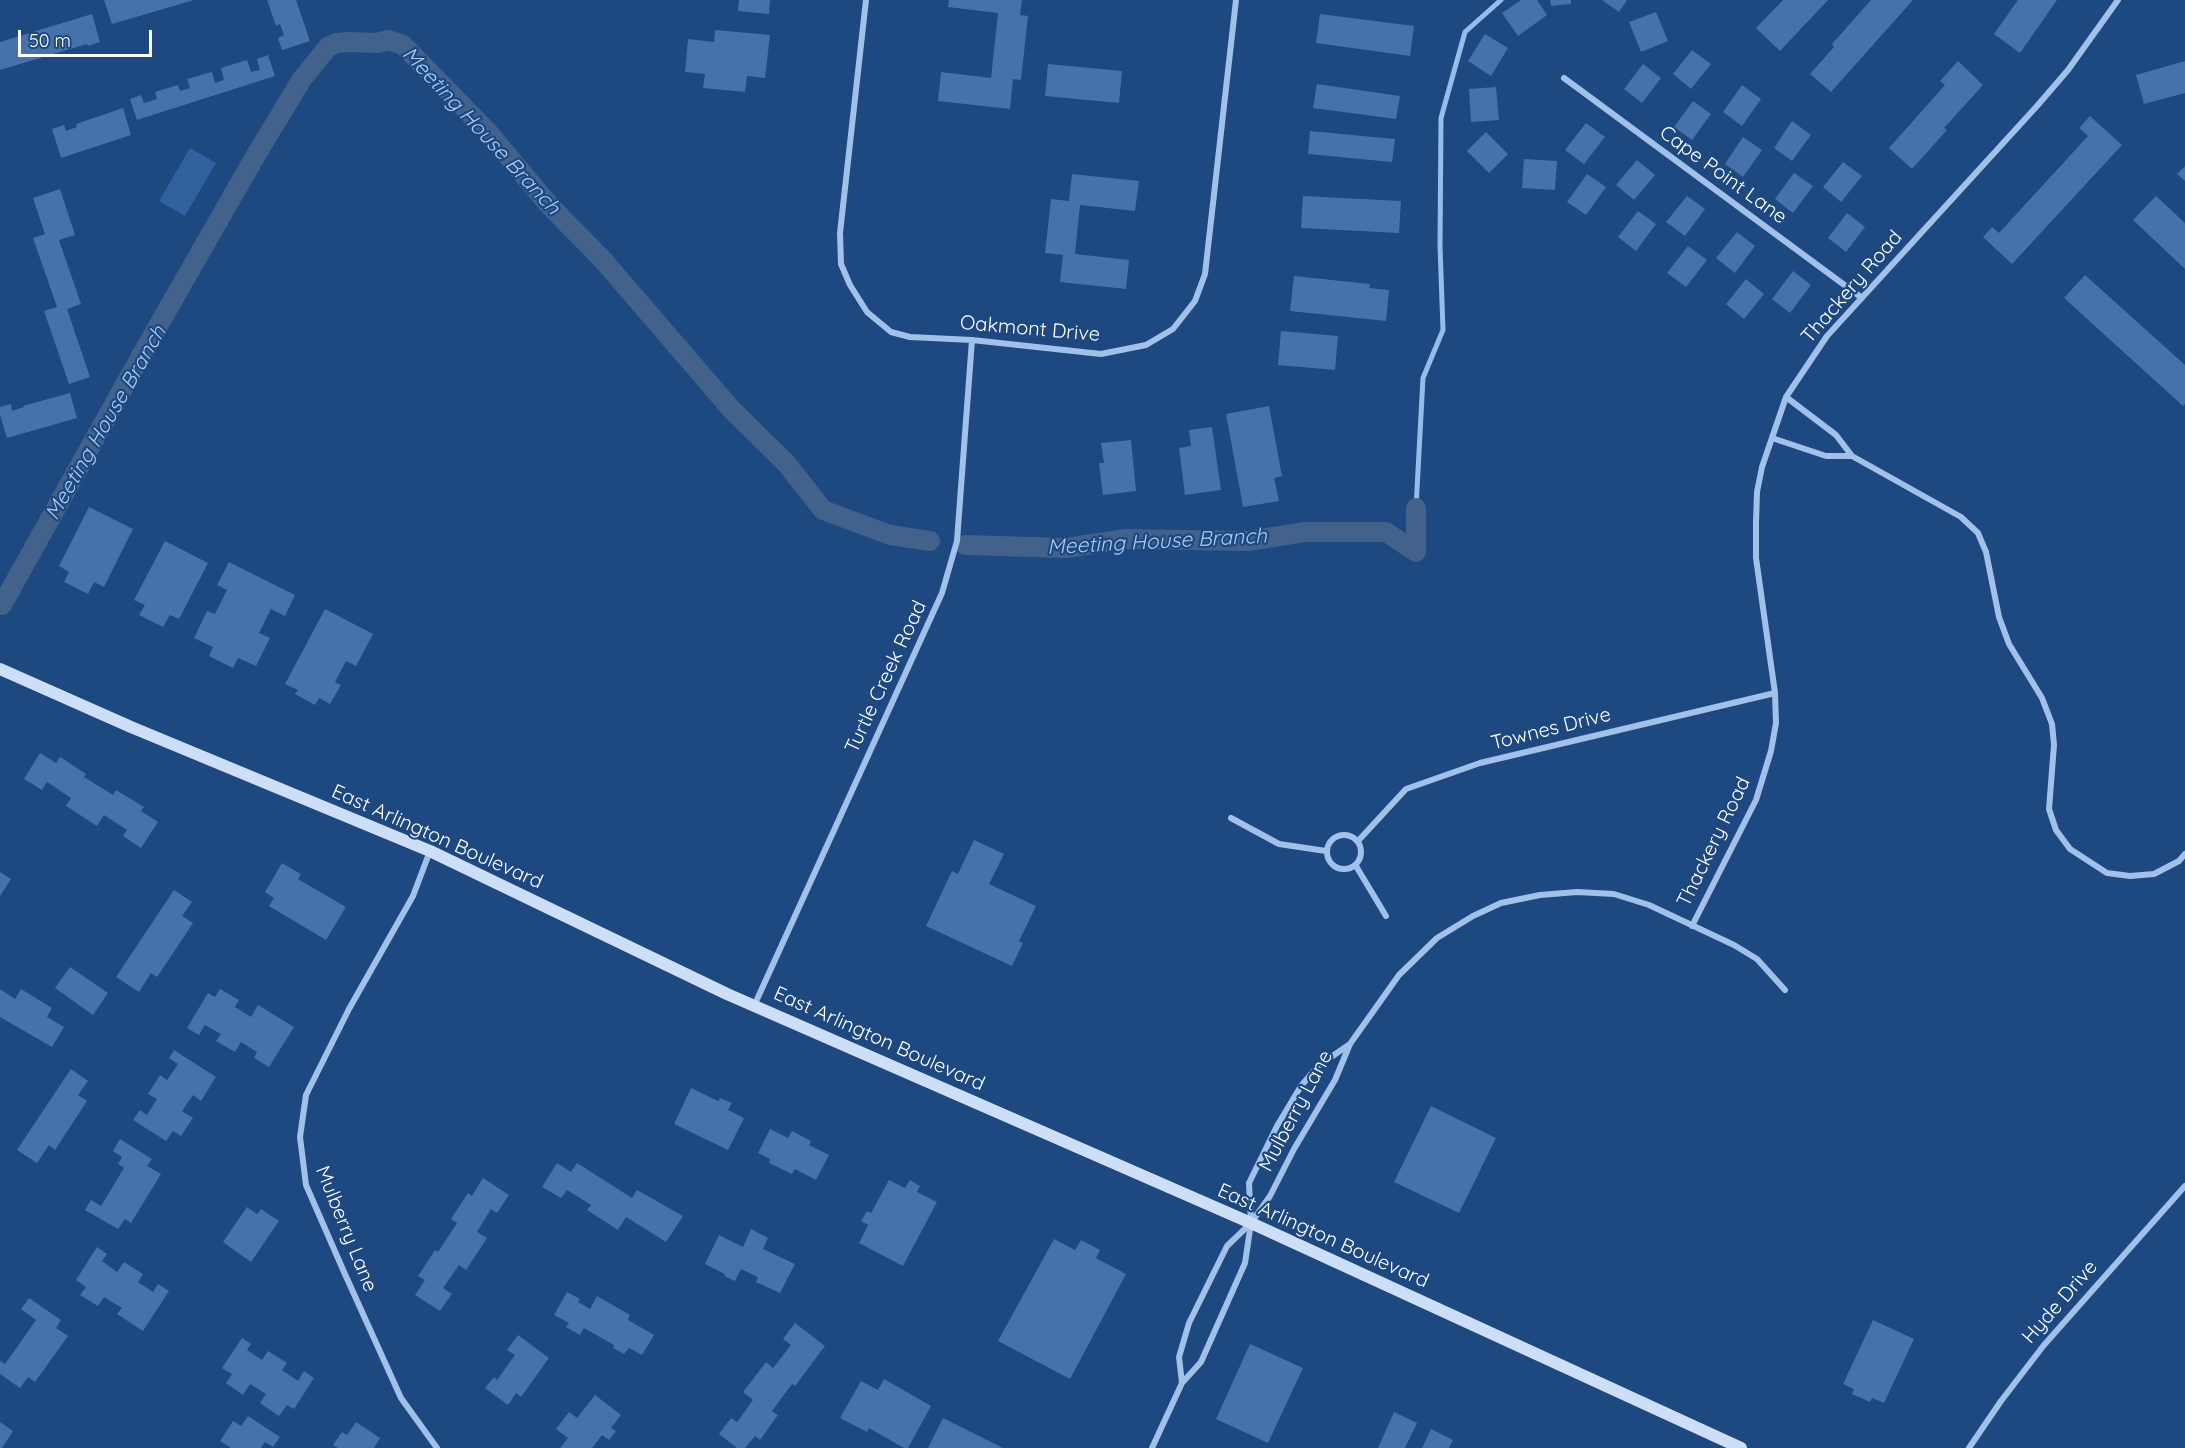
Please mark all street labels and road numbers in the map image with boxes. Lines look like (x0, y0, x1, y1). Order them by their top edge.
street label: Cape Point Lane (1655, 121, 1791, 229)
street label: Thackery Road (1796, 226, 1908, 348)
street label: Oakmont Drive (959, 311, 1101, 347)
street label: Turtle Creek Road (840, 597, 932, 757)
street label: Townes Drive (1489, 703, 1613, 755)
street label: Thackery Road (1672, 773, 1756, 911)
street label: East Arlington Boulevard (328, 780, 546, 894)
street label: East Arlington Boulevard (770, 982, 988, 1096)
street label: Mulberry Lane (1254, 1046, 1338, 1176)
street label: Mulberry Lane (310, 1162, 382, 1296)
street label: East Arlington Boulevard (1214, 1179, 1432, 1293)
street label: Hyde Drive (2017, 1255, 2103, 1349)

